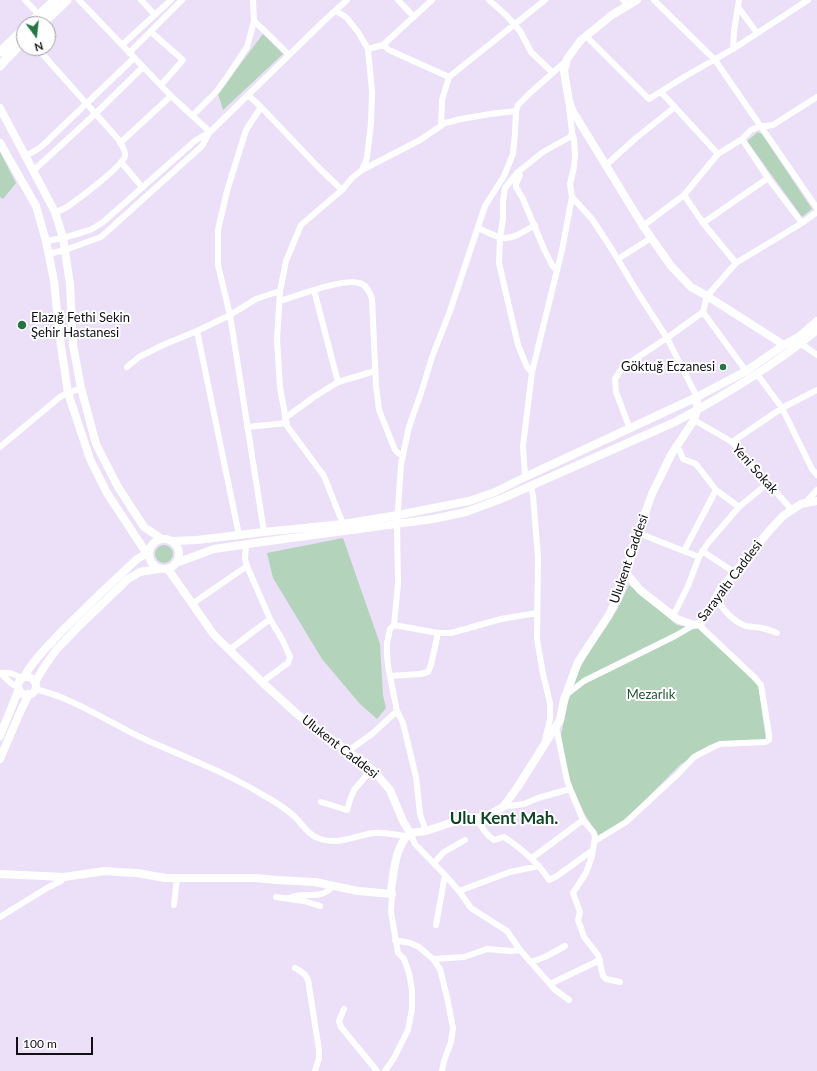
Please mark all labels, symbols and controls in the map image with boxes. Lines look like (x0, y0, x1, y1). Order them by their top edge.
north arrow (16, 16, 56, 56)
text: N (33, 40, 45, 54)
place label: Elazığ Fethi Sekin Şehir Hastanesi (31, 310, 130, 341)
marker: Elazığ Fethi Sekin Şehir Hastanesi (16, 319, 28, 331)
place label: Göktuğ Eczanesi (621, 359, 715, 375)
marker: Göktuğ Eczanesi (718, 362, 728, 372)
street label: Yeni Sokak (729, 441, 781, 497)
street label: Ulukent Caddesi (606, 512, 652, 606)
street label: Sarayaltı Caddesi (695, 538, 765, 624)
park label: Mezarlık (627, 687, 675, 703)
street label: Ulukent Caddesi (298, 712, 382, 782)
district label: Ulu Kent Mah. (450, 809, 558, 829)
scale bar (18, 1029, 95, 1055)
text: 100 m (23, 1036, 57, 1051)

